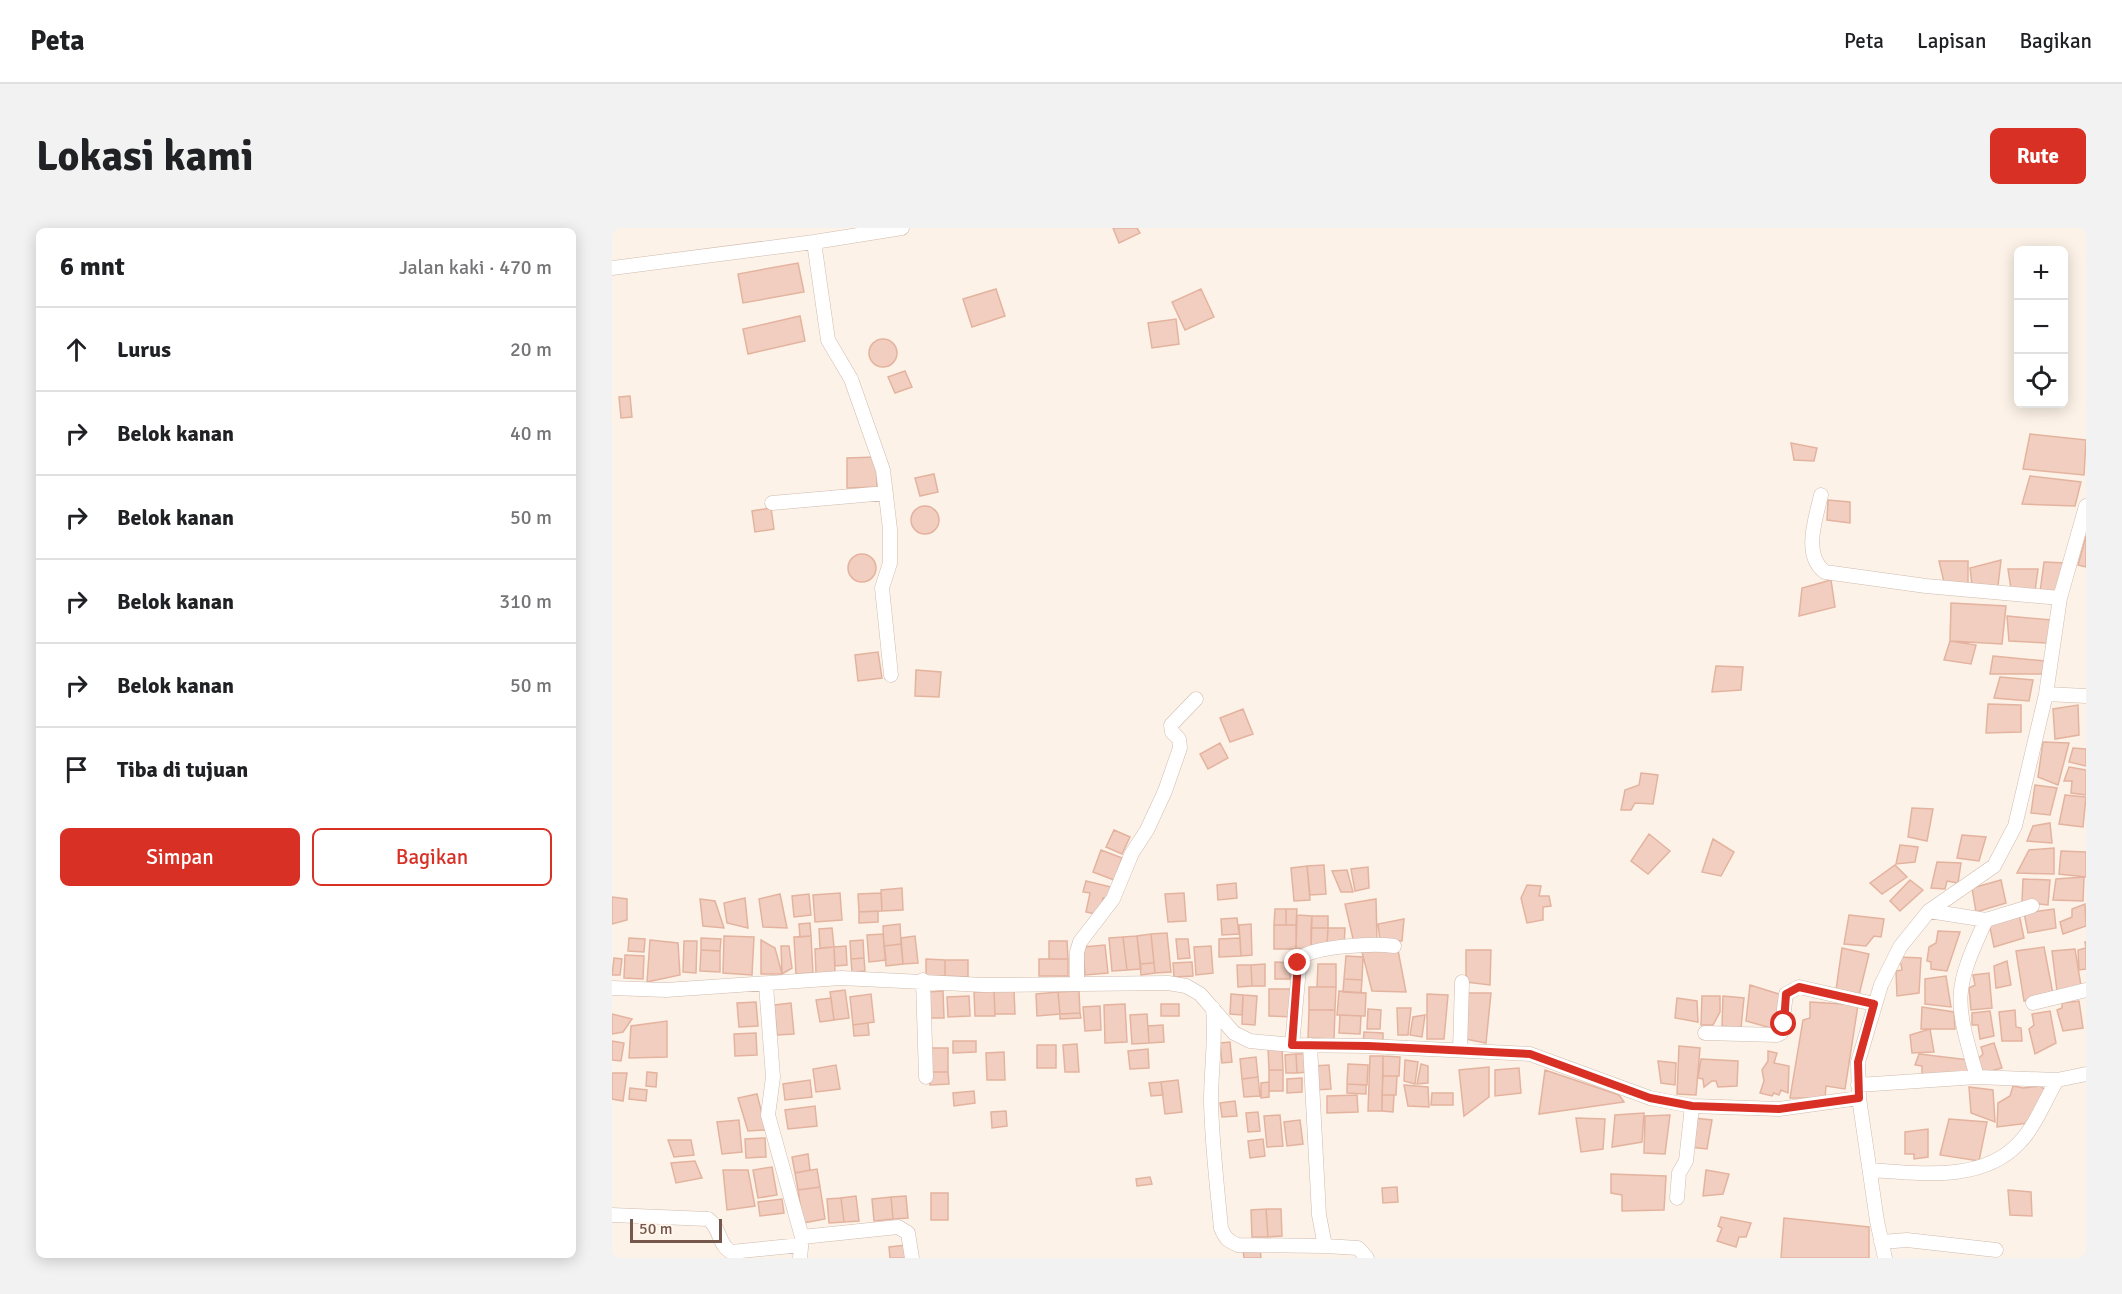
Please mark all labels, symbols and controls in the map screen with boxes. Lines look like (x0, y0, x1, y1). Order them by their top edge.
text: Peta (30, 24, 85, 58)
text: Peta (1844, 28, 1884, 54)
text: Lapisan (1917, 28, 1986, 54)
text: Bagikan (2019, 28, 2092, 54)
button: Rute (1990, 128, 2086, 184)
text: Lokasi kami (36, 131, 254, 182)
map controls (2014, 246, 2068, 408)
button: + (2014, 246, 2068, 300)
text: 6 mnt (60, 251, 125, 283)
text: Jalan kaki · 470 m (399, 255, 552, 280)
button: − (2014, 300, 2068, 354)
icon: ahead (60, 333, 93, 366)
text: Lurus (117, 336, 171, 363)
text: 20 m (510, 337, 552, 362)
button: locate (2014, 354, 2068, 408)
icon: right (60, 417, 93, 450)
text: Belok kanan (117, 420, 234, 447)
text: 40 m (510, 421, 552, 446)
icon: right (60, 501, 93, 534)
text: Belok kanan (117, 504, 234, 531)
text: 50 m (510, 505, 552, 530)
icon: right (60, 585, 93, 618)
text: Belok kanan (117, 588, 234, 615)
text: 310 m (499, 589, 552, 614)
icon: right (60, 669, 93, 702)
text: Belok kanan (117, 672, 234, 699)
text: 50 m (510, 673, 552, 698)
icon: arrive (60, 753, 93, 786)
text: Tiba di tujuan (117, 756, 248, 783)
button: Simpan (60, 828, 300, 886)
button: Bagikan (312, 828, 552, 886)
route end (1284, 949, 1310, 975)
route start (1770, 1010, 1796, 1036)
scale bar (630, 1216, 722, 1244)
text: 50 m (639, 1219, 673, 1239)

